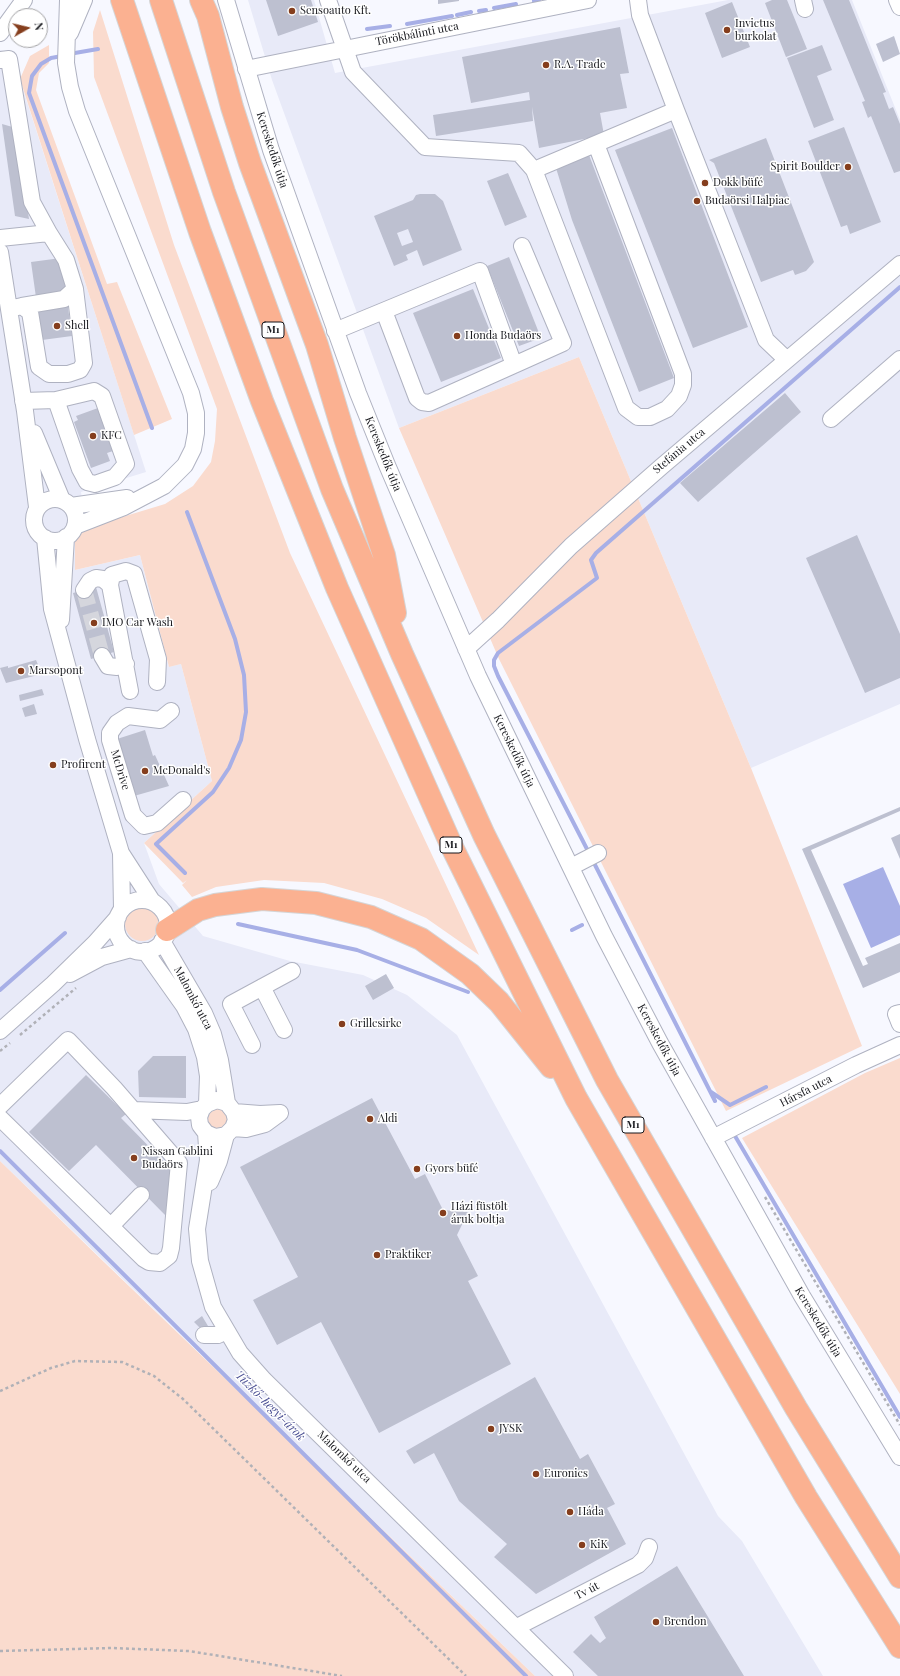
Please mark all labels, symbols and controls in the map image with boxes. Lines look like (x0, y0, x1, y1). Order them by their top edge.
place label: Sensoauto Kft. (300, 4, 371, 18)
marker: Sensoauto Kft. (287, 6, 297, 16)
north arrow (8, 8, 48, 48)
place label: Invictus burkolat (735, 17, 776, 43)
street label: Törökbálinti utca (374, 19, 460, 49)
text: N (31, 21, 47, 31)
marker: Invictus burkolat (722, 25, 732, 35)
place label: R.A. Trade (554, 58, 606, 72)
marker: R.A. Trade (541, 60, 551, 70)
street label: Kereskedők útja (253, 110, 291, 190)
place label: Spirit Boulder (771, 160, 840, 174)
marker: Spirit Boulder (843, 162, 853, 172)
place label: Dokk büfé (713, 176, 763, 190)
marker: Dokk büfé (700, 178, 710, 188)
place label: Budaörsi Halpiac (705, 194, 789, 208)
marker: Budaörsi Halpiac (692, 196, 702, 206)
place label: Shell (65, 319, 89, 333)
marker: Shell (52, 321, 62, 331)
road number: M1 (262, 322, 284, 338)
place label: Honda Budaörs (465, 329, 541, 343)
marker: Honda Budaörs (452, 331, 462, 341)
street label: Kereskedők útja (362, 415, 404, 493)
street label: Stefánia utca (650, 425, 708, 477)
place label: KFC (101, 429, 122, 443)
marker: KFC (88, 431, 98, 441)
place label: IMO Car Wash (102, 616, 173, 630)
marker: IMO Car Wash (89, 618, 99, 628)
place label: Marsopont (29, 664, 83, 678)
marker: Marsopont (16, 666, 26, 676)
street label: Kereskedők útja (491, 712, 537, 790)
street label: McDrive (108, 748, 132, 792)
place label: Profirent (61, 758, 106, 772)
marker: Profirent (48, 760, 58, 770)
place label: McDonald's (153, 764, 210, 778)
marker: McDonald's (140, 766, 150, 776)
road number: M1 (440, 837, 462, 853)
street label: Malomkő utca (171, 964, 215, 1032)
street label: Kereskedők útja (635, 1002, 683, 1078)
place label: Grillcsirke (350, 1017, 402, 1031)
marker: Grillcsirke (337, 1019, 347, 1029)
street label: Hársfa utca (778, 1072, 834, 1110)
place label: Aldi (378, 1112, 398, 1126)
marker: Aldi (365, 1114, 375, 1124)
road number: M1 (622, 1117, 644, 1133)
place label: Nissan Gablini Budaörs (142, 1145, 213, 1171)
marker: Nissan Gablini Budaörs (129, 1153, 139, 1163)
place label: Gyors büfé (425, 1162, 478, 1176)
marker: Gyors büfé (412, 1164, 422, 1174)
place label: Házi füstölt áruk boltja (451, 1200, 508, 1226)
marker: Házi füstölt áruk boltja (438, 1208, 448, 1218)
place label: Praktiker (385, 1248, 431, 1262)
marker: Praktiker (372, 1250, 382, 1260)
street label: Kereskedők útja (792, 1285, 844, 1359)
water label: Tűzkő-hegyi-árok (232, 1368, 308, 1444)
place label: JYSK (499, 1422, 522, 1436)
marker: JYSK (486, 1424, 496, 1434)
street label: Malomkő utca (314, 1428, 374, 1486)
place label: Euronics (544, 1467, 588, 1481)
marker: Euronics (531, 1469, 541, 1479)
place label: Háda (578, 1505, 604, 1519)
marker: Háda (565, 1507, 575, 1517)
place label: KiK (590, 1538, 608, 1552)
marker: KiK (577, 1540, 587, 1550)
street label: Tv út (573, 1579, 601, 1603)
place label: Brendon (664, 1615, 707, 1629)
marker: Brendon (651, 1617, 661, 1627)

